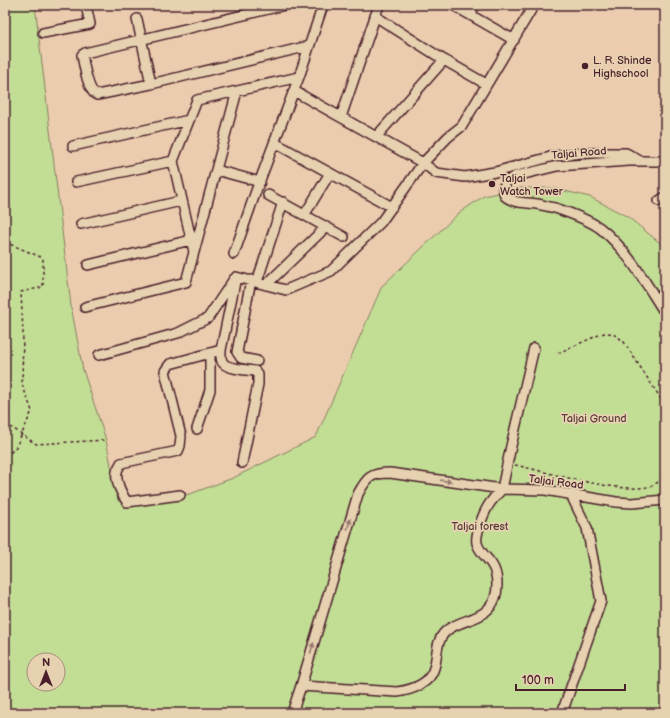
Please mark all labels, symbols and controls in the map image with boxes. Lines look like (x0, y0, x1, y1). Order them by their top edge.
place label: L. R. Shinde Highschool (593, 54, 652, 80)
marker: L. R. Shinde Highschool (580, 61, 590, 71)
street label: Taljai Road (551, 144, 607, 162)
place label: Taljai Watch Tower (500, 172, 564, 198)
marker: Taljai Watch Tower (487, 179, 497, 189)
park label: Taljai Ground (561, 412, 627, 425)
street label: Taljai Road (528, 472, 584, 492)
one-way arrow (440, 478, 452, 484)
one-way arrow (346, 517, 352, 529)
park label: Taljai forest (452, 520, 509, 533)
one-way arrow (309, 642, 315, 654)
north arrow (26, 652, 66, 692)
text: N (42, 656, 50, 669)
scale bar (516, 666, 625, 692)
text: 100 m (522, 673, 554, 688)

